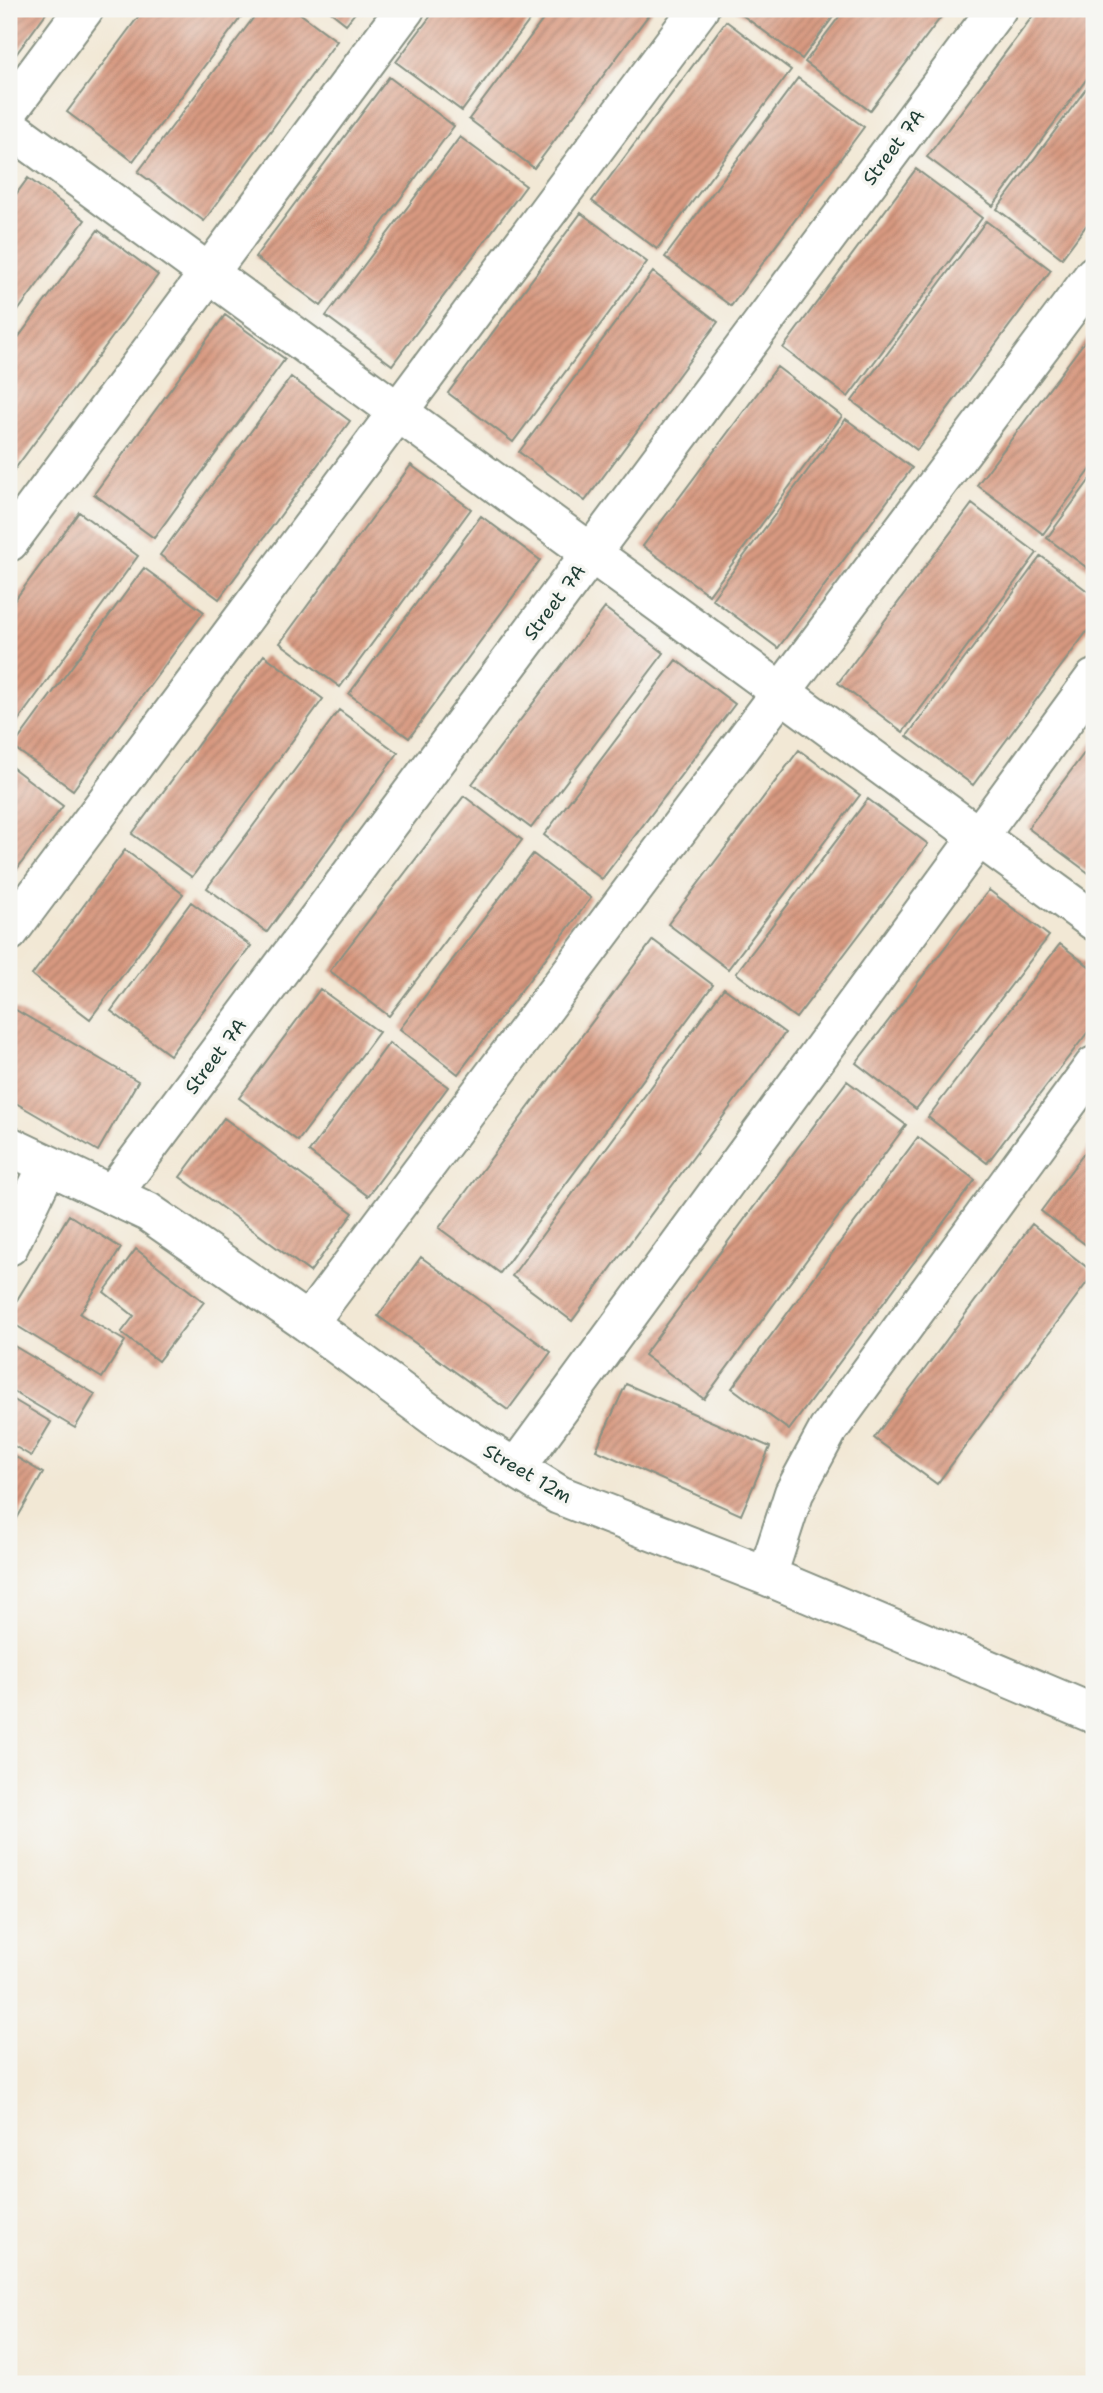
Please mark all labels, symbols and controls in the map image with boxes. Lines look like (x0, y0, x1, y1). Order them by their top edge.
street label: Street 7A (857, 104, 930, 190)
street label: Street 7A (518, 559, 591, 645)
street label: Street 7A (179, 1013, 252, 1099)
street label: Street 12m (479, 1438, 577, 1509)

